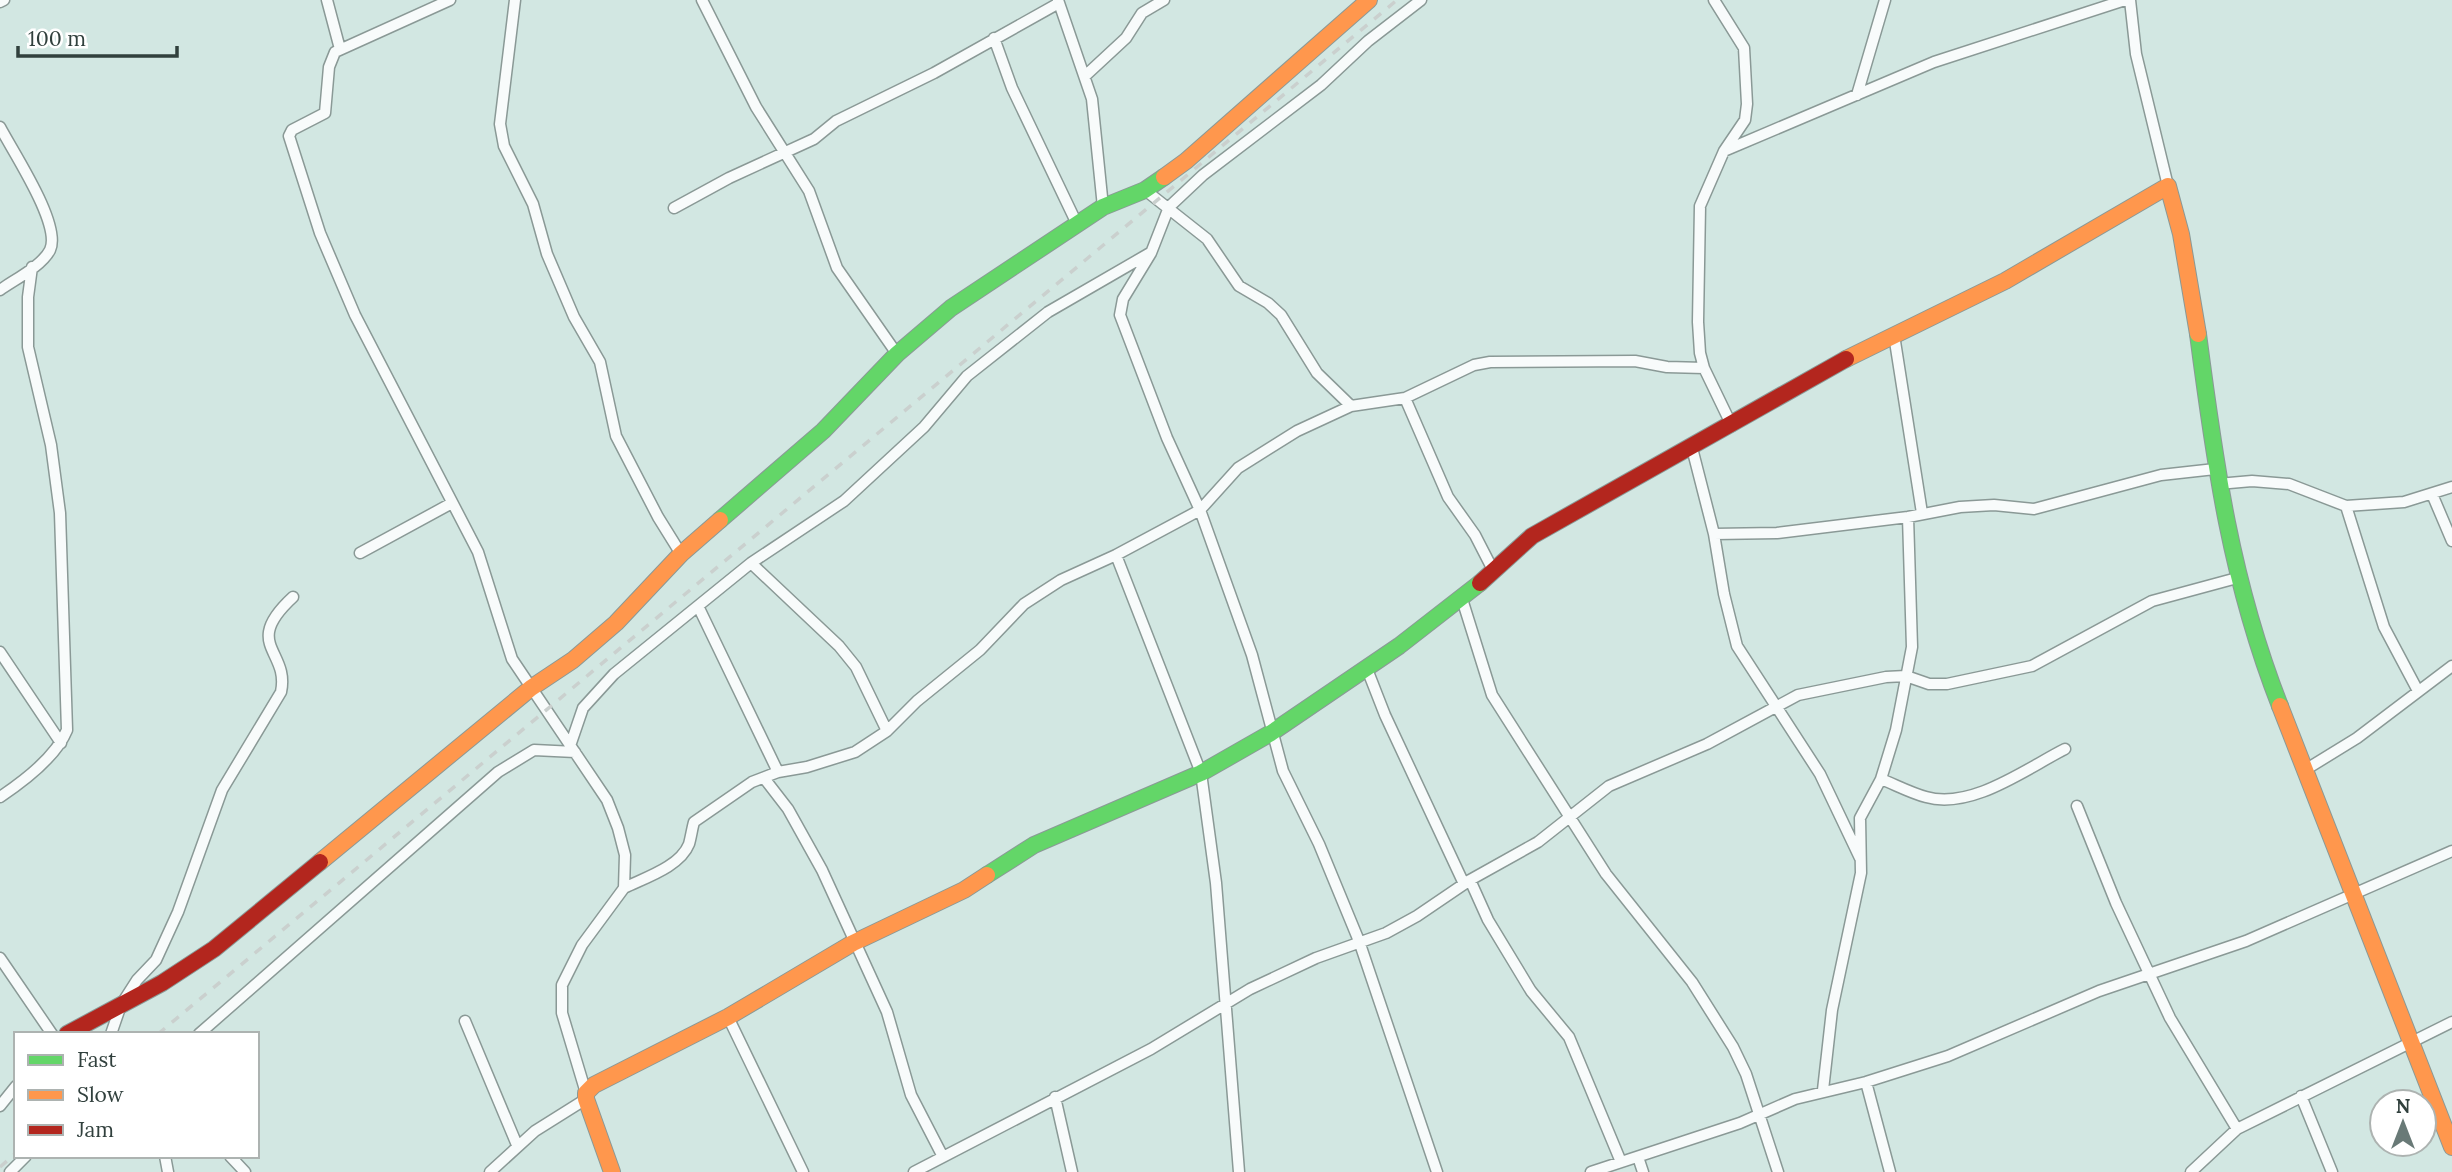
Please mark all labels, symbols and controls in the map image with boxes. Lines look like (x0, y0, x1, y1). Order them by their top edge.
scale bar (18, 14, 177, 58)
text: 100 m (28, 25, 86, 52)
legend (14, 1032, 259, 1158)
text: Fast (77, 1046, 117, 1073)
text: Slow (77, 1081, 124, 1108)
north arrow (2368, 1088, 2438, 1158)
text: N (2396, 1094, 2411, 1118)
text: Jam (76, 1116, 114, 1143)

